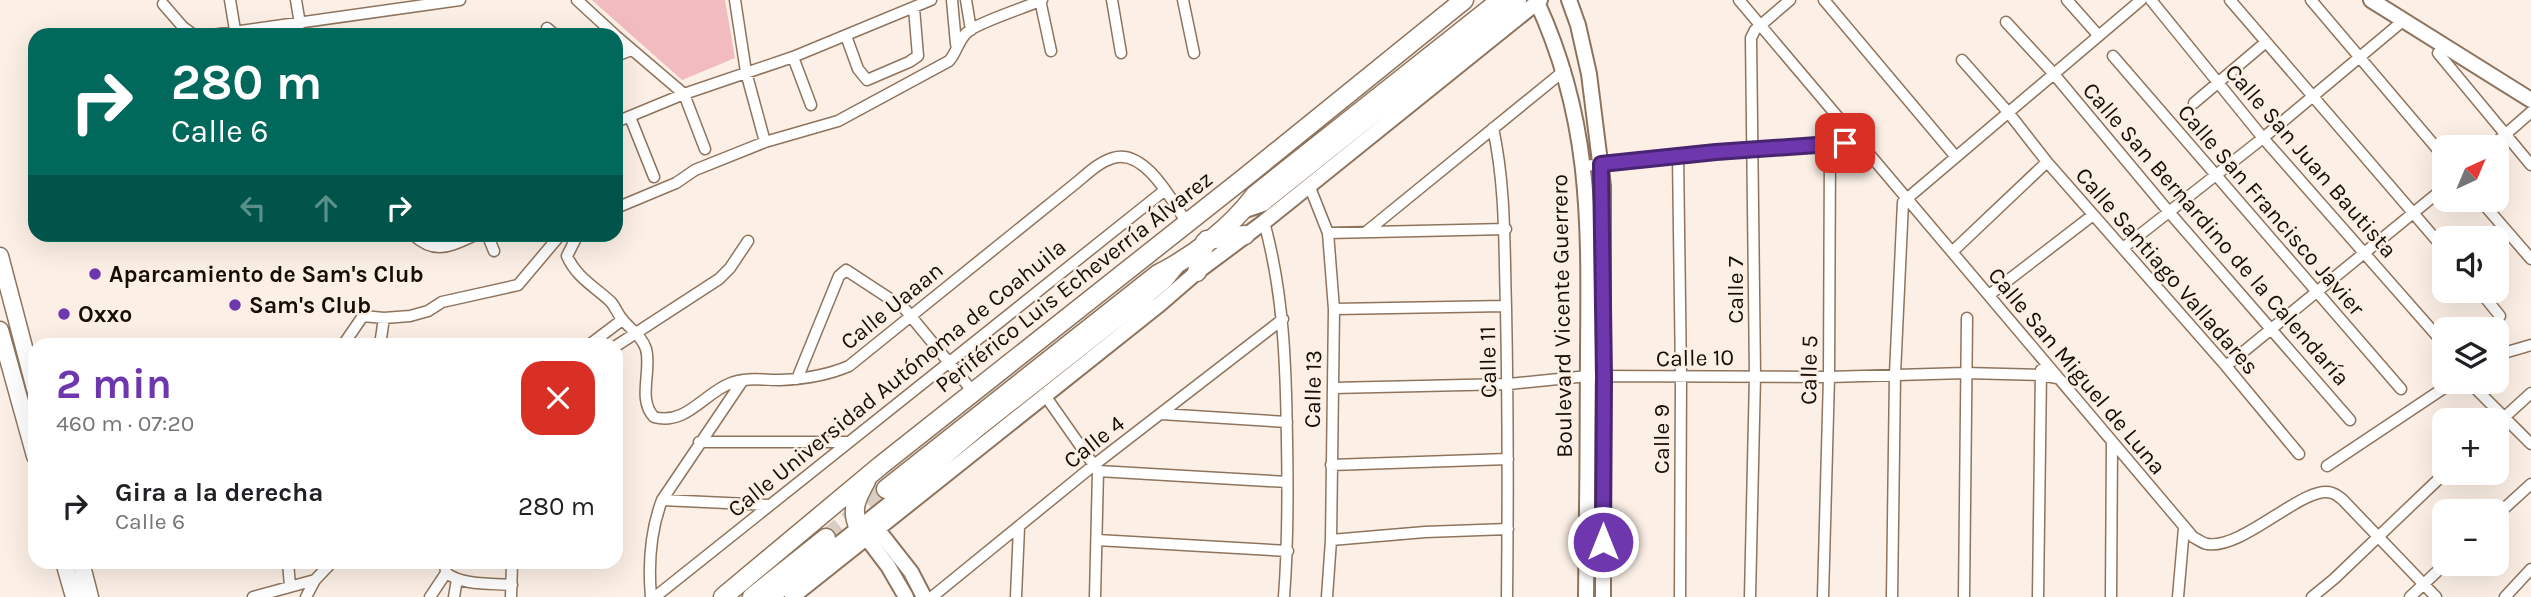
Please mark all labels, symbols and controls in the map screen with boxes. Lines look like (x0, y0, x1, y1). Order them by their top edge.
text: 280 m (171, 54, 322, 111)
icon: right (56, 56, 147, 147)
street label: Calle San Juan Bautista (2220, 59, 2402, 263)
street label: Calle San Bernardino de la Calendaría (2077, 77, 2355, 391)
street label: Calle San Francisco Javier (2172, 99, 2371, 322)
text: Calle 6 (171, 113, 269, 150)
pin (1815, 113, 1875, 173)
icon: arrive (1826, 124, 1864, 162)
north arrow (2432, 135, 2510, 212)
map controls (2432, 135, 2509, 576)
street label: Calle Santiago Valladares (2070, 162, 2264, 380)
street label: Periférico Luis Echeverría Álvarez (930, 165, 1218, 399)
street label: Boulevard Vicente Guerrero (1546, 174, 1578, 458)
icon: left (234, 189, 272, 227)
icon: ahead (307, 189, 345, 227)
icon: right (380, 189, 418, 227)
button: sound (2432, 226, 2509, 303)
street label: Calle Universidad Autónoma de Coahuila (723, 233, 1071, 523)
street label: Calle 7 (1722, 256, 1749, 324)
street label: Calle Uaaan (835, 257, 949, 355)
place label: Aparcamiento de Sam's Club (109, 261, 424, 288)
street label: Calle San Miguel de Luna (1982, 262, 2172, 480)
marker: Aparcamiento de Sam's Club (87, 266, 103, 282)
place label: Sam's Club (249, 292, 371, 319)
marker: Sam's Club (227, 297, 243, 313)
place label: Oxxo (78, 301, 132, 328)
marker: Oxxo (56, 306, 72, 322)
button: layers (2432, 317, 2509, 394)
street label: Calle 11 (1474, 326, 1502, 398)
street label: Calle 5 (1795, 335, 1823, 405)
street label: Calle 10 (1656, 344, 1734, 372)
street label: Calle 13 (1299, 350, 1327, 428)
text: 2 min (56, 359, 172, 409)
button: close (521, 361, 595, 435)
street label: Calle 9 (1648, 404, 1675, 474)
button: + (2432, 408, 2509, 485)
text: 460 m · 07:20 (56, 410, 194, 437)
street label: Calle 4 (1058, 410, 1130, 474)
text: Gira a la derecha (115, 477, 324, 508)
icon: right (56, 487, 94, 525)
text: 280 m (518, 491, 595, 522)
button: − (2432, 499, 2509, 576)
position arrow (1566, 505, 1640, 579)
text: Calle 6 (115, 508, 185, 535)

